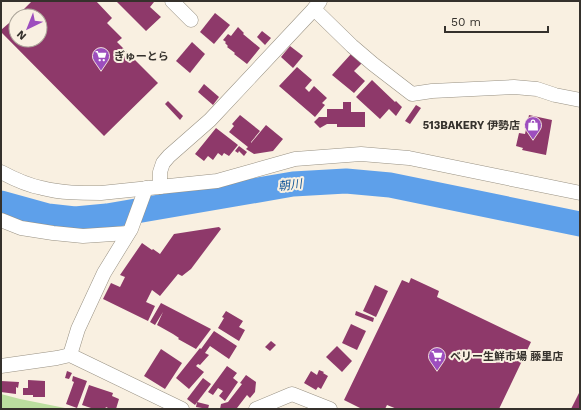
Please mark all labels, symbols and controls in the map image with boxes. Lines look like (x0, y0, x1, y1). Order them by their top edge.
north arrow (8, 8, 48, 48)
scale bar (445, 8, 548, 34)
text: 50 m (451, 15, 481, 29)
text: N (14, 27, 29, 42)
supermarket icon: ぎゅーとら (91, 46, 111, 71)
place label: ぎゅーとら (114, 50, 169, 63)
shop icon: 513BAKERY 伊勢店 (523, 115, 543, 140)
place label: 513BAKERY 伊勢店 (423, 119, 520, 132)
water label: 朝川 (277, 176, 305, 193)
supermarket icon: ベリー生鮮市場 藤里店 (427, 346, 447, 371)
place label: ベリー生鮮市場 藤里店 (450, 350, 563, 363)

